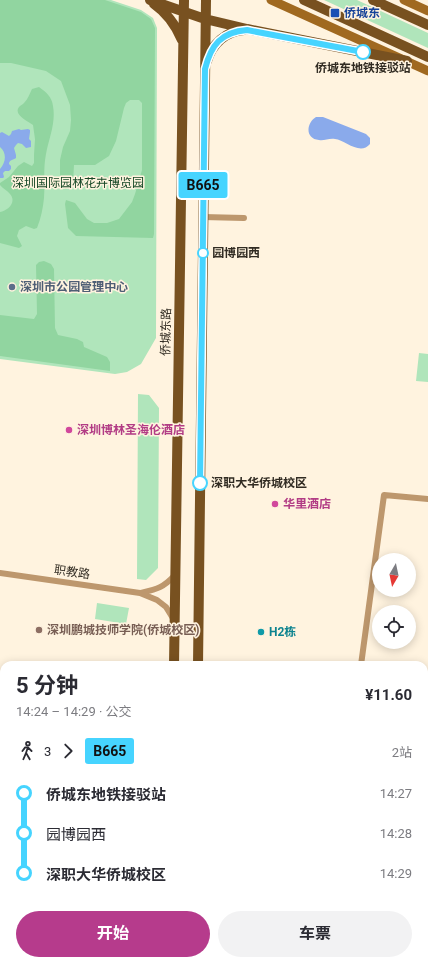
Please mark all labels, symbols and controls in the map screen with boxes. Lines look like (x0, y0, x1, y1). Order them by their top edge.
place label: 侨城东 (344, 6, 380, 20)
marker: 侨城东 (329, 7, 341, 19)
marker: 侨城东地铁接驳站 (355, 44, 371, 60)
place label: 侨城东地铁接驳站 (315, 61, 411, 75)
line badge: B665 (175, 172, 231, 198)
park label: 深圳国际园林花卉博览园 (12, 176, 144, 190)
text: B665 (186, 177, 220, 193)
place label: 园博园西 (212, 246, 260, 260)
marker: 园博园西 (197, 247, 209, 259)
place label: 深圳市公园管理中心 (20, 280, 128, 294)
marker: 深圳市公园管理中心 (7, 282, 17, 292)
street label: 侨城东路 (159, 308, 173, 356)
place label: 深圳博林圣海伦酒店 (77, 423, 185, 437)
marker: 深圳博林圣海伦酒店 (64, 425, 74, 435)
marker: 深职大华侨城校区 (192, 475, 208, 491)
place label: 深职大华侨城校区 (211, 476, 307, 490)
place label: 华里酒店 (283, 497, 331, 511)
marker: 华里酒店 (270, 499, 280, 509)
north arrow (372, 553, 416, 597)
map controls (372, 553, 416, 649)
street label: 职教路 (53, 563, 91, 581)
button: locate (372, 605, 416, 649)
place label: 深圳鹏城技师学院(侨城校区) (47, 623, 199, 637)
marker: 深圳鹏城技师学院(侨城校区) (34, 625, 44, 635)
place label: H2栋 (269, 625, 296, 639)
marker: H2栋 (256, 627, 266, 637)
text: 5 分钟 (16, 673, 78, 698)
text: ¥11.60 (365, 686, 412, 704)
text: 14:24 – 14:29 · 公交 (16, 704, 132, 719)
icon: walk (16, 740, 38, 762)
icon: forward (57, 740, 79, 762)
text: B665 (93, 743, 126, 759)
text: 3 (44, 744, 51, 759)
text: 2站 (392, 745, 412, 760)
text: 侨城东地铁接驳站 (46, 786, 166, 804)
text: 14:27 (380, 786, 412, 801)
text: 园博园西 (46, 826, 106, 844)
text: 14:28 (380, 826, 412, 841)
text: 深职大华侨城校区 (46, 866, 166, 884)
text: 14:29 (380, 866, 412, 881)
button: 开始 (16, 911, 210, 957)
button: 车票 (218, 911, 412, 957)

